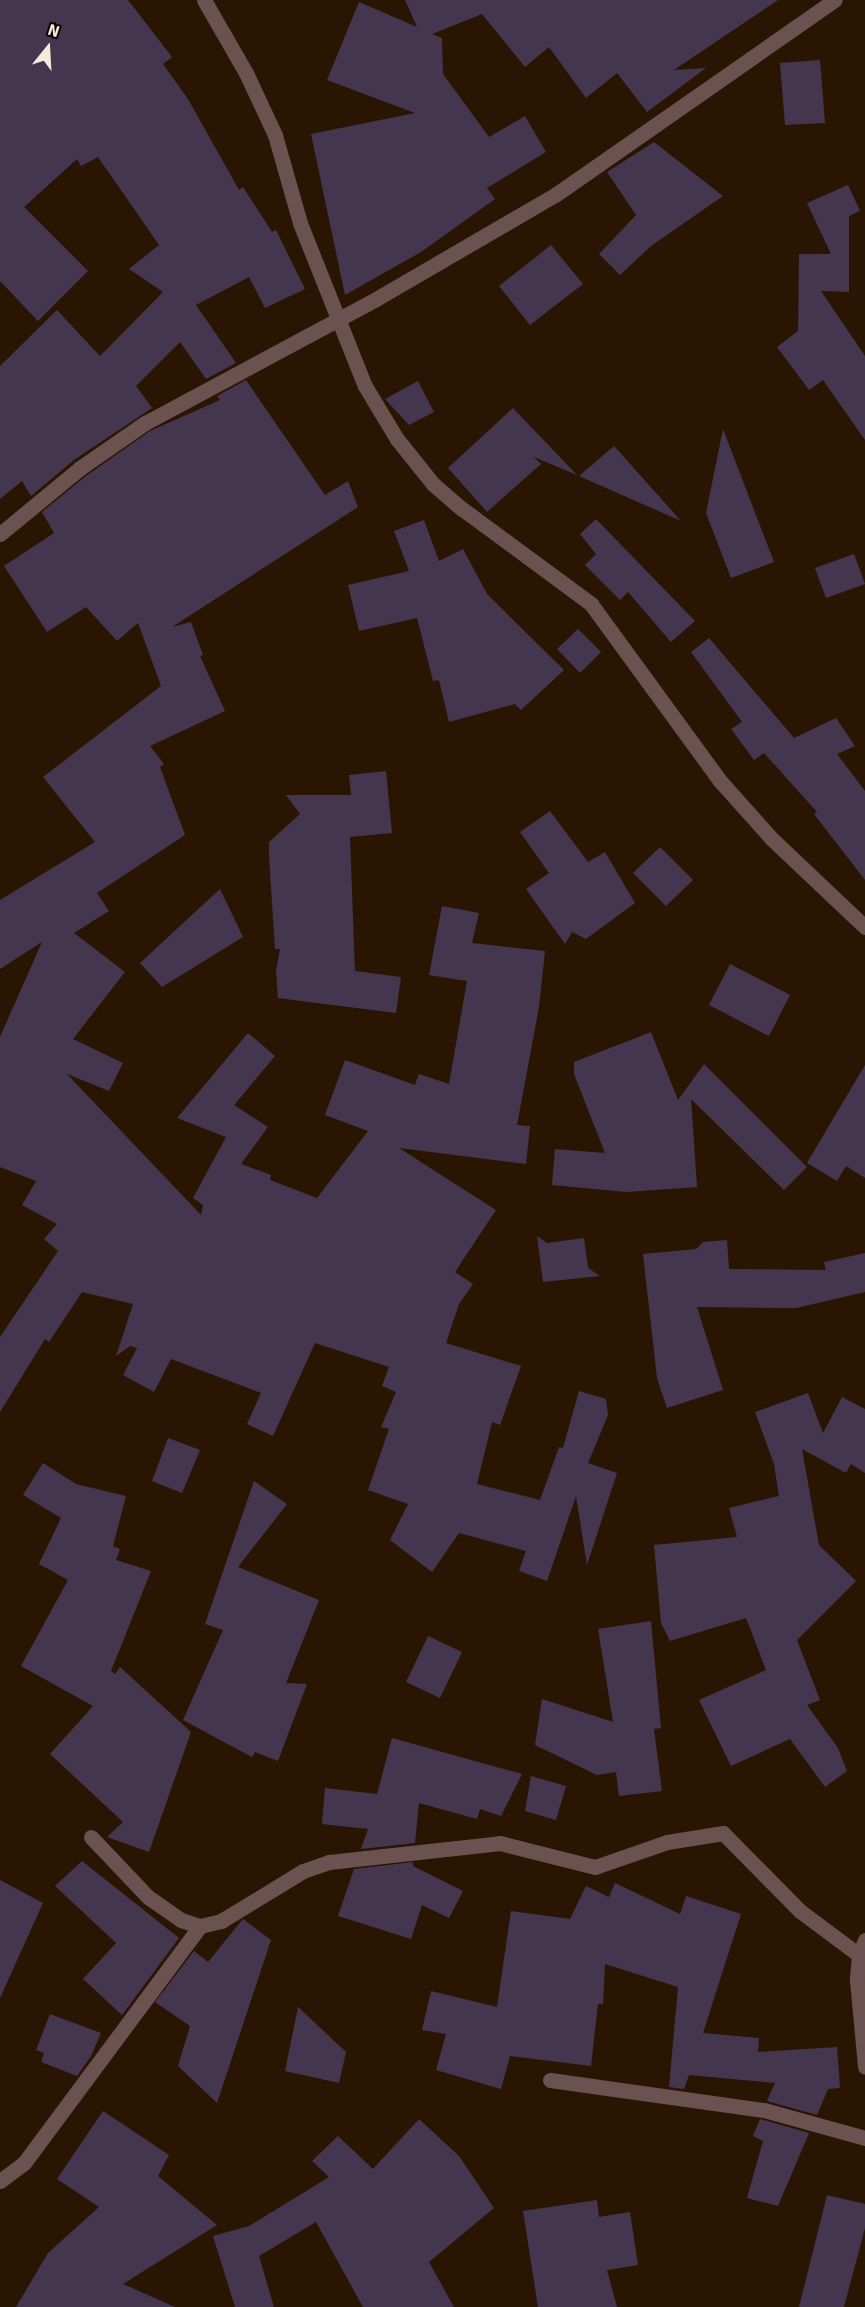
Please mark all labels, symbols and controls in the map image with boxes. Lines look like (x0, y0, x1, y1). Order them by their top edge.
north arrow (18, 18, 78, 78)
text: N (45, 20, 62, 42)

